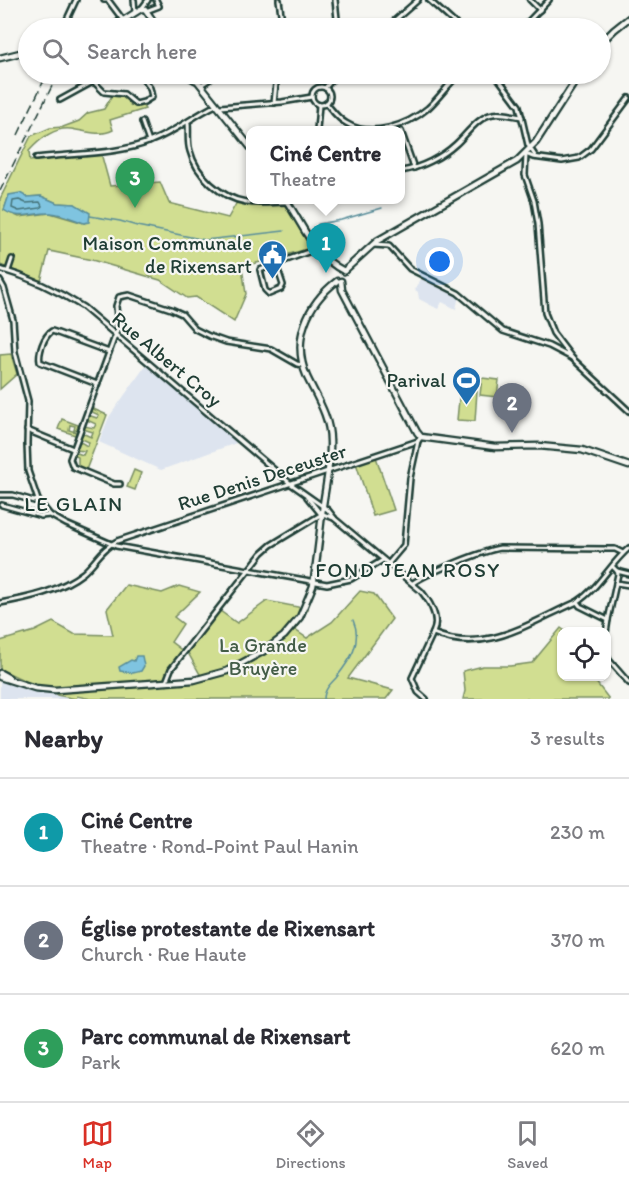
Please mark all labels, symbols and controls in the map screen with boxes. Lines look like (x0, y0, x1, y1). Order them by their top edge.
search box (18, 18, 611, 84)
icon: search (39, 35, 72, 68)
text: Search here (87, 38, 197, 65)
popup (246, 126, 405, 204)
text: Ciné Centre (270, 140, 381, 167)
pin: 3 (116, 158, 154, 208)
text: Theatre (270, 167, 336, 191)
pin: 1 (306, 224, 346, 273)
place label: Maison Communale de Rixensart (83, 231, 252, 278)
public building icon: Maison Communale de Rixensart (257, 238, 289, 280)
your location (425, 247, 454, 276)
street label: Rue Albert Croy (107, 306, 227, 412)
sports icon: Parival (451, 364, 483, 406)
place label: Parival (386, 368, 446, 392)
pin: 2 (492, 384, 532, 433)
street label: Rue Denis Deceuster (175, 438, 349, 516)
district label: LE GLAIN (24, 491, 124, 516)
district label: FOND JEAN ROSY (315, 557, 501, 582)
map controls (557, 627, 611, 681)
button: locate (557, 627, 611, 681)
park label: La Grande Bruyère (219, 633, 307, 680)
text: Nearby (24, 722, 103, 754)
text: 3 results (530, 726, 605, 750)
text: Ciné Centre (81, 807, 193, 834)
text: 1 (39, 820, 48, 844)
text: 230 m (550, 820, 605, 844)
text: Theatre · Rond-Point Paul Hanin (81, 834, 359, 858)
text: Église protestante de Rixensart (81, 915, 375, 942)
text: 2 (38, 928, 49, 952)
text: 370 m (551, 928, 605, 952)
text: Church · Rue Haute (81, 942, 247, 966)
text: Parc communal de Rixensart (81, 1023, 351, 1050)
text: 3 (38, 1036, 49, 1060)
text: 620 m (550, 1036, 605, 1060)
text: Park (81, 1050, 120, 1074)
tab: Map (81, 1117, 114, 1172)
tab: Directions (275, 1117, 346, 1172)
tab: Saved (507, 1117, 548, 1172)

